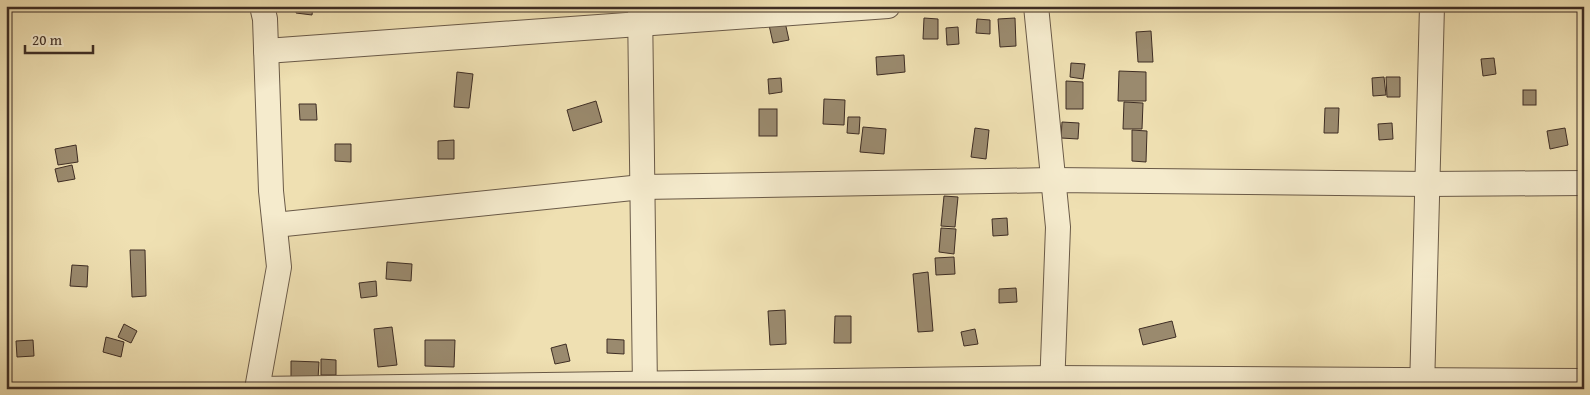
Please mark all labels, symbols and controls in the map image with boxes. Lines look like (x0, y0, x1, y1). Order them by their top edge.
scale bar (25, 22, 92, 54)
text: 20 m (32, 29, 63, 50)

